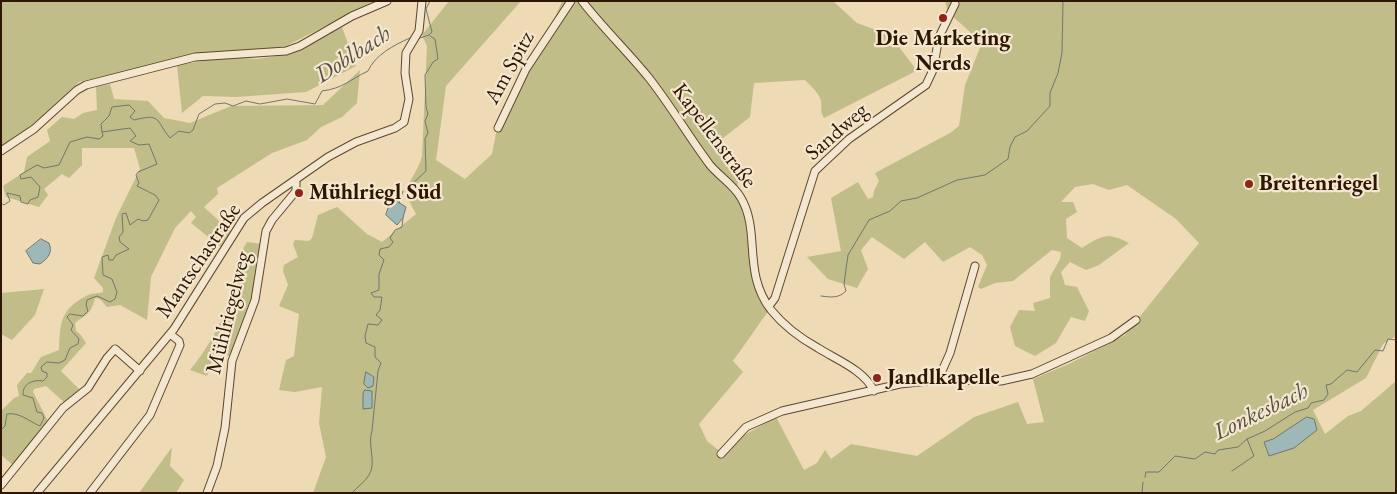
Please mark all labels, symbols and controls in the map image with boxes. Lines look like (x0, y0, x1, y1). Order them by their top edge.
marker: Die Marketing Nerds (937, 12, 949, 24)
water label: Doblbach (310, 20, 396, 90)
place label: Die Marketing Nerds (875, 26, 1011, 78)
street label: Am Spitz (479, 27, 541, 109)
street label: Kapellenstraße (666, 78, 762, 194)
street label: Sandweg (800, 98, 874, 166)
place label: Breitenriegel (1259, 171, 1378, 197)
marker: Breitenriegel (1243, 178, 1255, 190)
place label: Mühlriegl Süd (309, 180, 442, 206)
marker: Mühlriegl Süd (293, 187, 305, 199)
street label: Mantschastraße (151, 199, 247, 323)
street label: Mühlriegelweg (201, 249, 257, 377)
place label: Jandlkapelle (887, 365, 1000, 391)
marker: Jandlkapelle (871, 372, 883, 384)
water label: Lonkesbach (1209, 377, 1313, 447)

